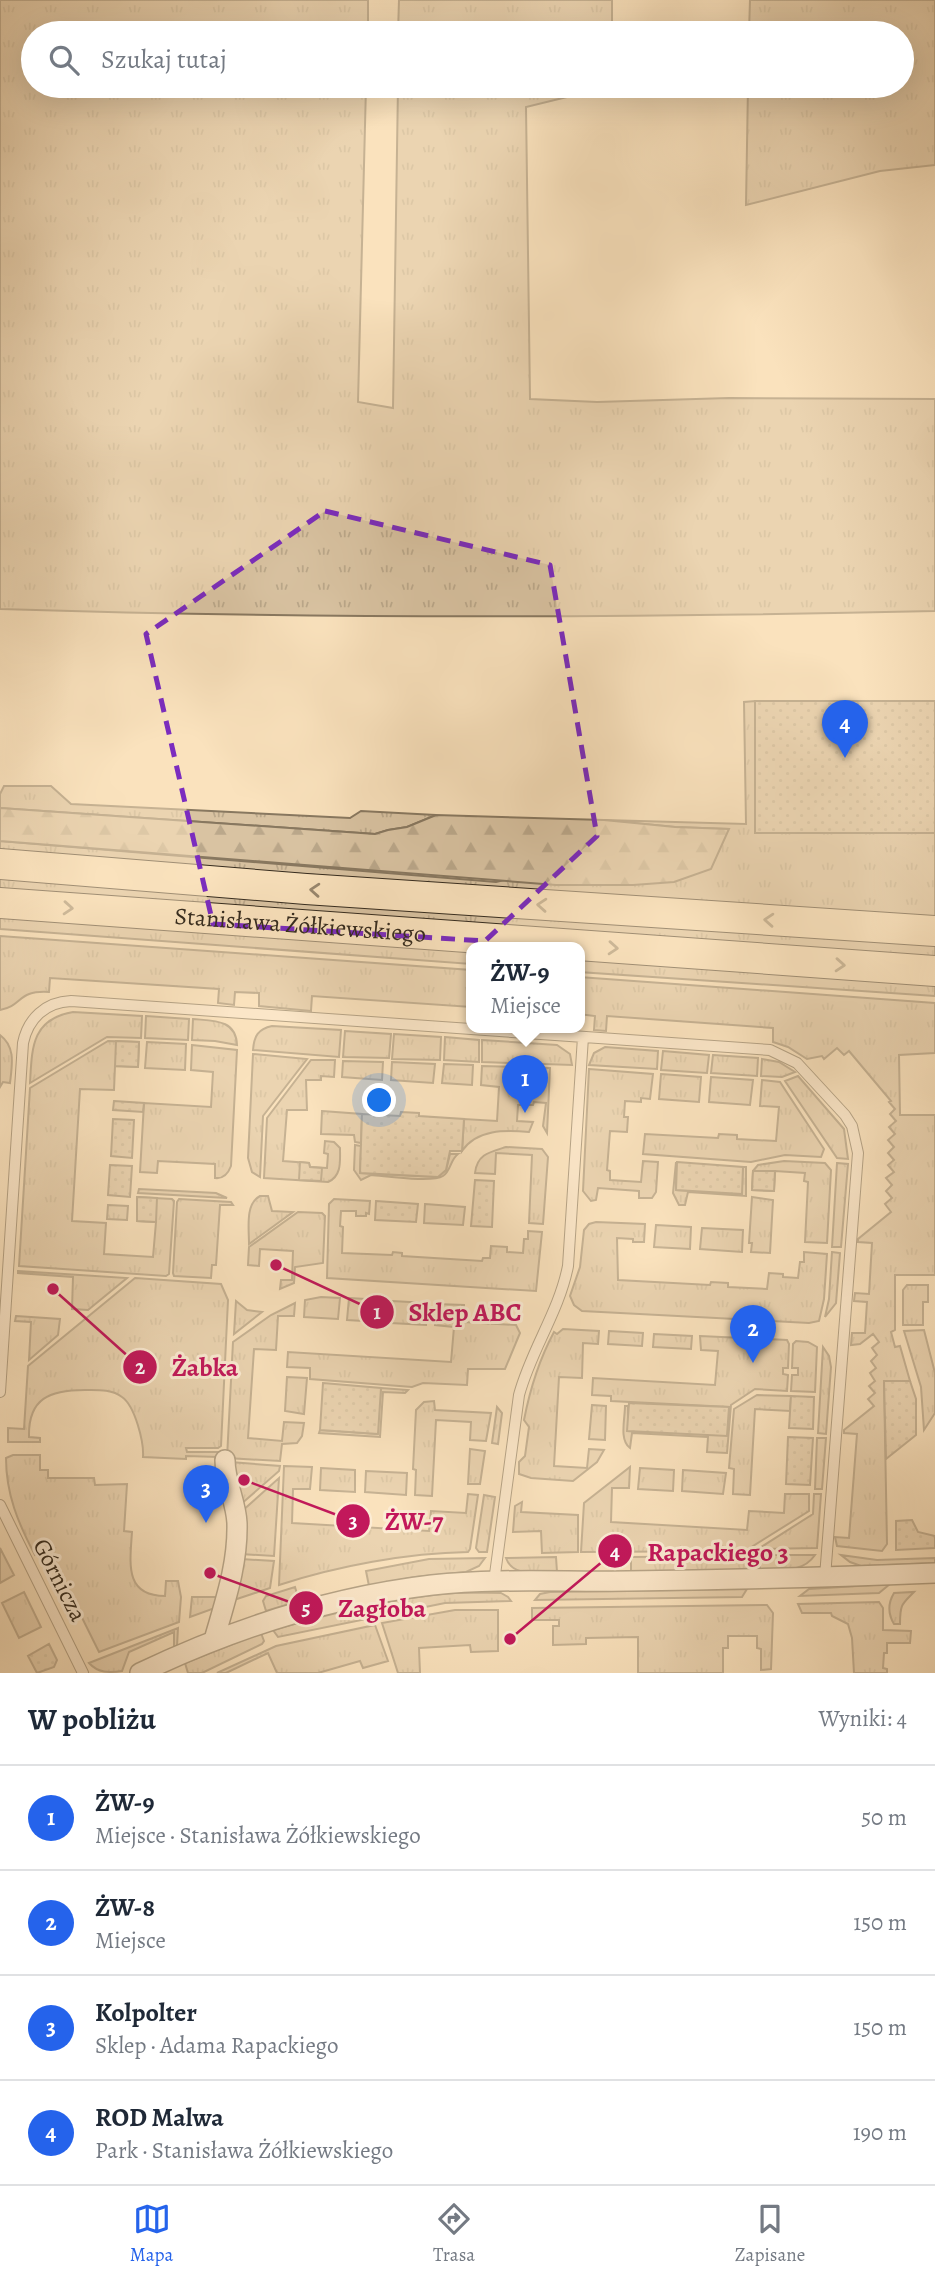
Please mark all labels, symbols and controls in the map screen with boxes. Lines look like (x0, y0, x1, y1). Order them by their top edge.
search box (21, 21, 914, 98)
icon: search (45, 41, 83, 79)
text: Szukaj tutaj (101, 42, 227, 77)
pin: 4 (822, 700, 868, 758)
one-way arrow (309, 883, 320, 898)
one-way arrow (536, 897, 547, 912)
one-way arrow (63, 900, 74, 915)
street label: Stanisława Żółkiewskiego (173, 900, 427, 950)
one-way arrow (763, 912, 774, 927)
one-way arrow (607, 941, 618, 956)
popup (466, 942, 585, 1033)
text: ŻW-9 (490, 955, 550, 990)
one-way arrow (834, 957, 845, 972)
text: Miejsce (490, 990, 561, 1021)
pin: 1 (502, 1055, 548, 1113)
your location (362, 1083, 396, 1117)
callout: Sklep ABC (360, 1289, 536, 1336)
text: Sklep ABC (408, 1295, 522, 1330)
text: 1 (373, 1298, 381, 1326)
pin: 2 (730, 1305, 776, 1363)
callout: Żabka (123, 1343, 252, 1390)
text: Żabka (172, 1350, 239, 1385)
text: 2 (135, 1353, 145, 1381)
pin: 3 (183, 1465, 229, 1523)
callout: ŻW-7 (336, 1497, 457, 1544)
text: ŻW-7 (385, 1504, 444, 1539)
text: 3 (348, 1507, 358, 1535)
callout: Rapackiego 3 (598, 1528, 802, 1575)
street label: Górnicza (26, 1533, 95, 1628)
text: Rapackiego 3 (647, 1535, 789, 1570)
text: 4 (610, 1538, 620, 1566)
callout: Zagłoba (289, 1584, 440, 1631)
text: Zagłoba (338, 1591, 426, 1626)
text: 5 (302, 1594, 311, 1622)
text: W pobliżu (28, 1699, 156, 1739)
text: Wyniki: 4 (818, 1703, 907, 1734)
text: ŻW-9 (95, 1785, 155, 1820)
text: 1 (47, 1802, 55, 1833)
text: 50 m (861, 1802, 907, 1833)
text: Miejsce · Stanisława Żółkiewskiego (95, 1820, 421, 1851)
text: ŻW-8 (95, 1890, 155, 1925)
text: 2 (45, 1907, 57, 1938)
text: 150 m (853, 1907, 907, 1938)
text: Miejsce (95, 1925, 166, 1956)
text: Kolpolter (95, 1995, 197, 2030)
text: 3 (46, 2012, 56, 2043)
text: 150 m (853, 2012, 907, 2043)
text: Sklep · Adama Rapackiego (95, 2030, 339, 2061)
text: ROD Malwa (95, 2100, 224, 2135)
text: 4 (46, 2117, 56, 2148)
text: 190 m (853, 2117, 907, 2148)
text: Park · Stanisława Żółkiewskiego (95, 2135, 393, 2166)
tab: Mapa (130, 2200, 173, 2268)
tab: Trasa (433, 2200, 475, 2268)
tab: Zapisane (735, 2200, 805, 2268)

